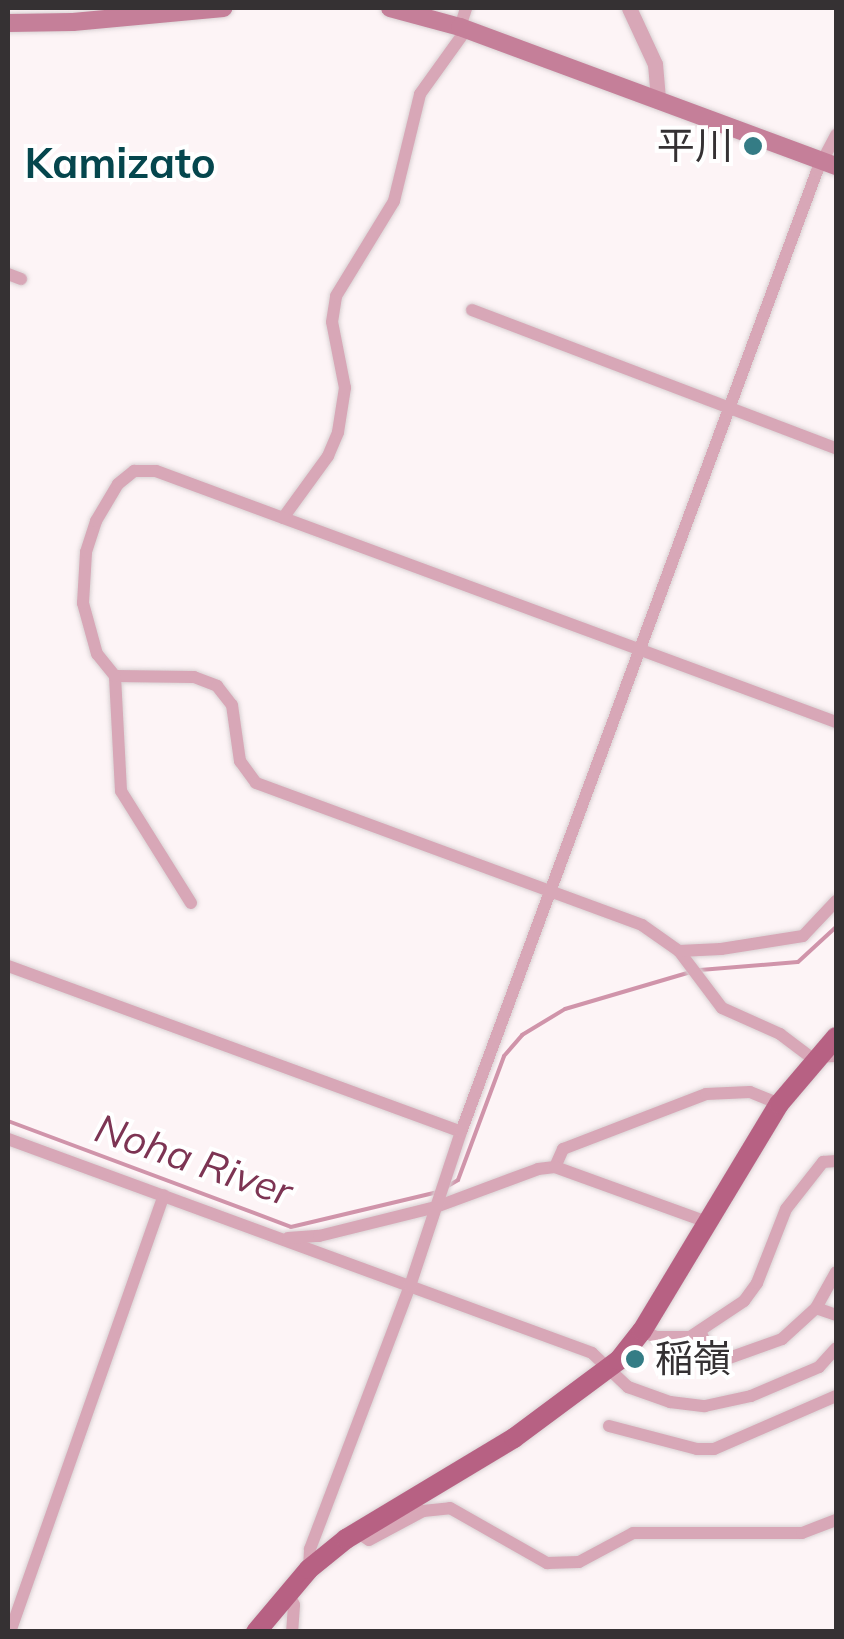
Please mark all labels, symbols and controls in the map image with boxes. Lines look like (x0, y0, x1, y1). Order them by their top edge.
place label: 平川 (657, 123, 733, 169)
marker: 平川 (742, 135, 764, 157)
district label: Kamizato (24, 138, 216, 188)
water label: Noha River (89, 1103, 299, 1215)
place label: 稲嶺 (655, 1336, 731, 1382)
marker: 稲嶺 (624, 1348, 646, 1370)

